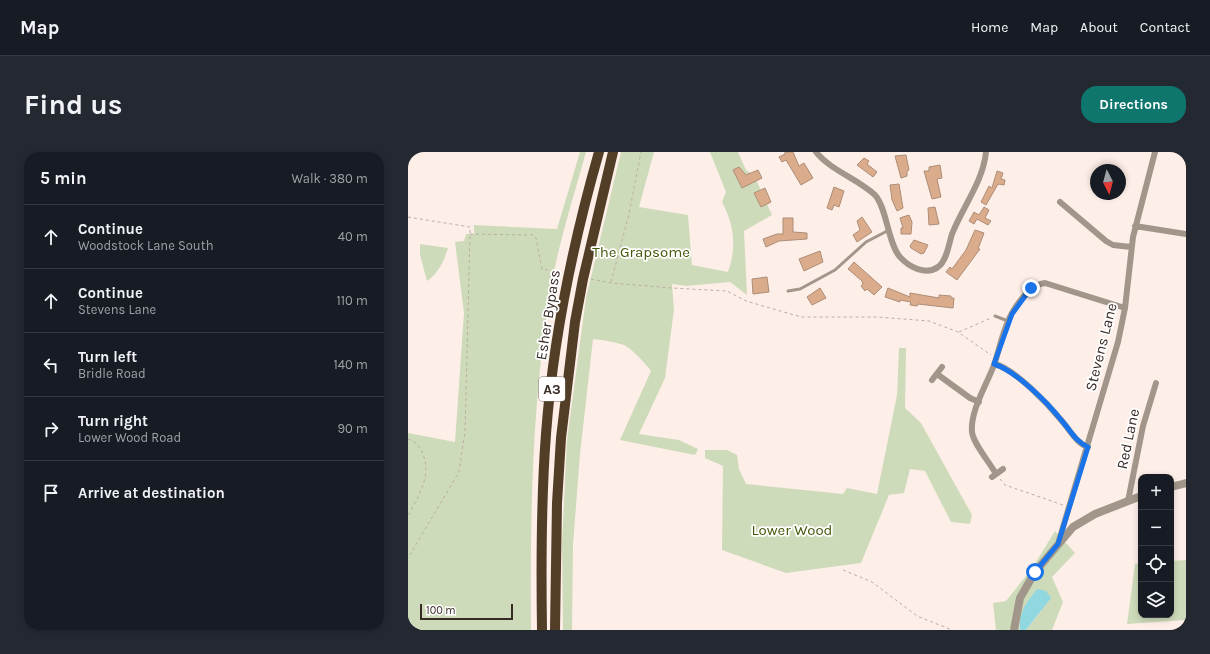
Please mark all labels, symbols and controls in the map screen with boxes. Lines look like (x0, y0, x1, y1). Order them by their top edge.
text: Map (20, 17, 59, 39)
text: Home (971, 19, 1008, 36)
text: Map (1030, 19, 1058, 36)
text: About (1080, 19, 1118, 36)
text: Contact (1140, 19, 1190, 36)
button: Directions (1081, 86, 1186, 123)
text: Find us (24, 88, 123, 121)
north arrow (1090, 164, 1126, 200)
text: 5 min (40, 168, 87, 188)
text: Walk · 380 m (292, 171, 368, 186)
text: Continue (78, 220, 143, 238)
icon: ahead (40, 226, 62, 248)
text: 40 m (338, 229, 368, 244)
text: Woodstock Lane South (78, 238, 213, 253)
park label: The Grapsome (592, 243, 690, 261)
street label: Esher Bypass (532, 269, 564, 361)
route end (1022, 279, 1040, 297)
text: Continue (78, 284, 143, 302)
icon: ahead (40, 290, 62, 312)
text: 110 m (336, 293, 368, 308)
street label: Stevens Lane (1081, 301, 1121, 393)
text: Stevens Lane (78, 302, 156, 317)
text: Turn left (78, 348, 137, 366)
icon: left (40, 354, 62, 376)
text: 140 m (333, 357, 368, 372)
text: Bridle Road (78, 366, 146, 381)
road number: A3 (539, 377, 565, 401)
street label: Red Lane (1113, 407, 1143, 471)
text: Turn right (78, 412, 148, 430)
icon: right (40, 418, 62, 440)
text: 90 m (337, 421, 368, 436)
text: Lower Wood Road (78, 430, 181, 445)
map controls (1138, 474, 1174, 618)
button: + (1138, 474, 1174, 510)
icon: arrive (40, 482, 62, 504)
text: Arrive at destination (78, 484, 225, 502)
button: − (1138, 510, 1174, 546)
park label: Lower Wood (752, 521, 832, 539)
button: locate (1138, 546, 1174, 582)
route start (1026, 563, 1044, 581)
button: layers (1138, 582, 1174, 618)
scale bar (420, 602, 513, 621)
text: 100 m (426, 604, 456, 617)

